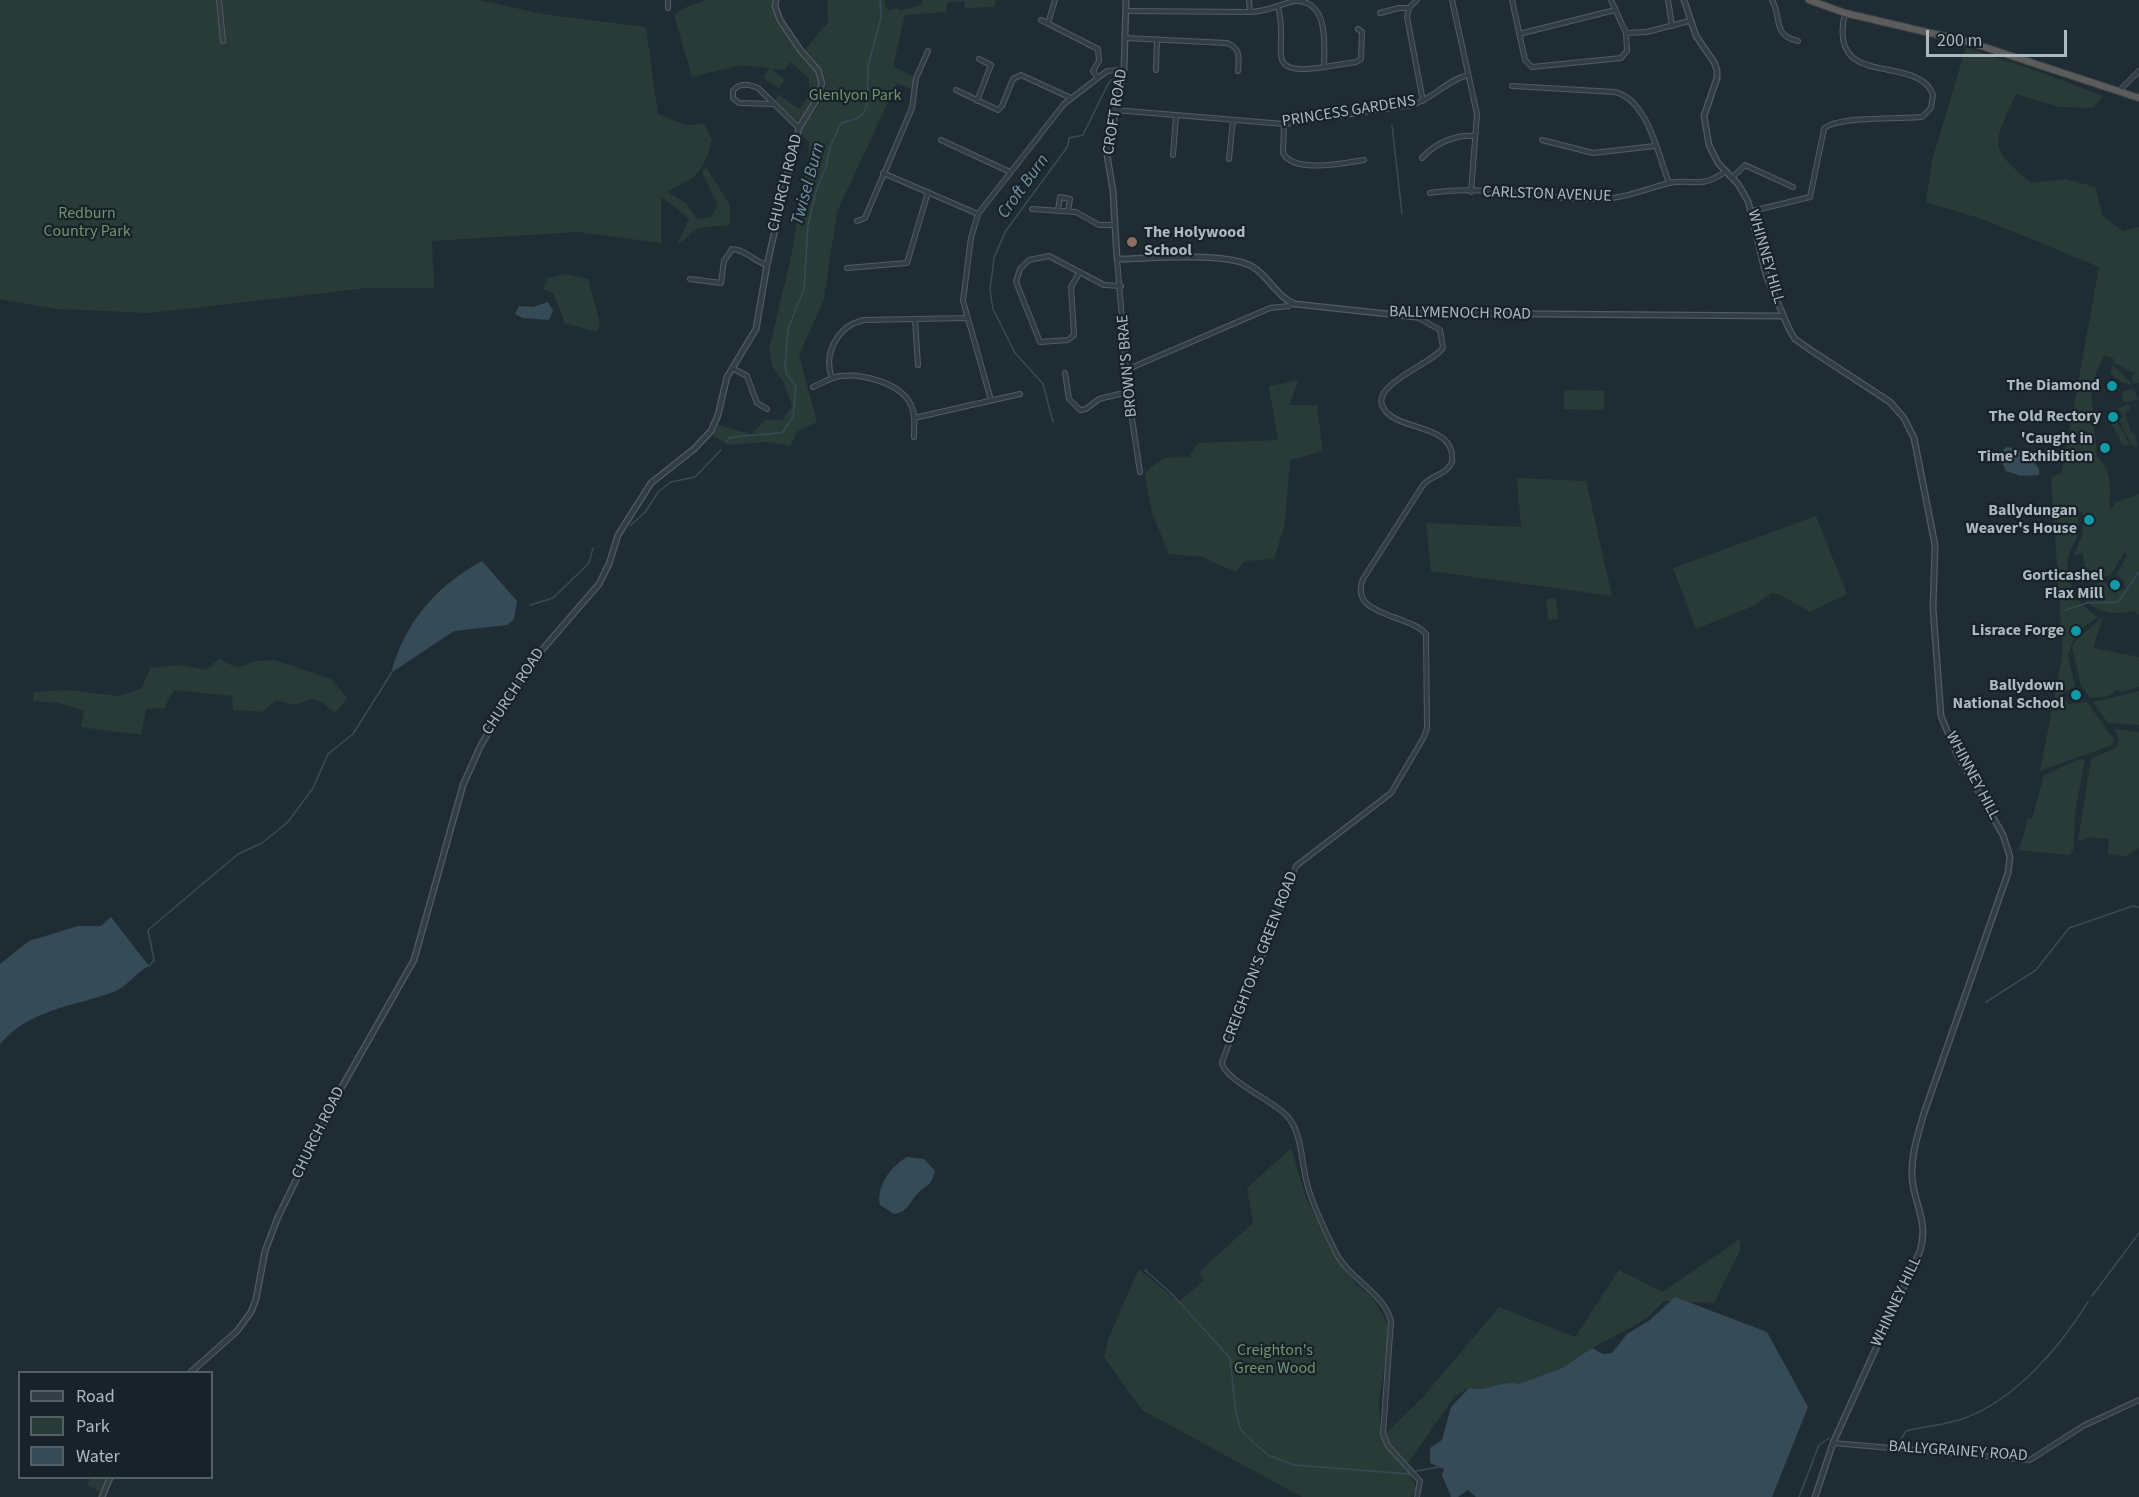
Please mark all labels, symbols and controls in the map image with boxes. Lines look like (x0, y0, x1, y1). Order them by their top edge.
scale bar (1929, 18, 2070, 56)
text: 200 m (1937, 28, 1982, 53)
street label: CROFT ROAD (1100, 68, 1132, 156)
park label: Glenlyon Park (809, 86, 901, 106)
street label: PRINCESS GARDENS (1281, 92, 1417, 132)
street label: CHURCH ROAD (765, 132, 807, 234)
water label: Twisel Burn (788, 140, 830, 228)
water label: Croft Burn (993, 151, 1055, 223)
street label: CARLSTON AVENUE (1482, 183, 1612, 207)
park label: Redburn Country Park (43, 204, 131, 242)
street label: WHINNEY HILL (1742, 208, 1788, 306)
place label: The Holywood School (1144, 223, 1245, 261)
marker: The Holywood School (1125, 235, 1139, 249)
street label: BALLYMENOCH ROAD (1389, 303, 1531, 325)
street label: BROWN'S BRAE (1114, 314, 1142, 418)
place label: The Diamond (2007, 376, 2100, 396)
marker: The Diamond (2105, 379, 2119, 393)
place label: The Old Rectory (1989, 407, 2101, 427)
marker: The Old Rectory (2106, 410, 2120, 424)
place label: 'Caught in Time' Exhibition (1978, 429, 2093, 467)
marker: 'Caught in Time' Exhibition (2098, 441, 2112, 455)
place label: Ballydungan Weaver's House (1966, 501, 2077, 539)
marker: Ballydungan Weaver's House (2082, 513, 2096, 527)
place label: Gorticashel Flax Mill (2022, 566, 2103, 604)
marker: Gorticashel Flax Mill (2108, 578, 2122, 592)
place label: Lisrace Forge (1972, 621, 2064, 641)
marker: Lisrace Forge (2069, 624, 2083, 638)
street label: CHURCH ROAD (479, 645, 549, 739)
place label: Ballydown National School (1953, 676, 2064, 714)
marker: Ballydown National School (2069, 688, 2083, 702)
street label: WHINNEY HILL (1941, 729, 2003, 823)
street label: CREIGHTON'S GREEN ROAD (1219, 869, 1303, 1047)
street label: CHURCH ROAD (288, 1084, 350, 1182)
street label: WHINNEY HILL (1868, 1254, 1926, 1350)
park label: Creighton's Green Wood (1234, 1341, 1316, 1379)
legend (18, 1371, 213, 1479)
text: Road (76, 1384, 115, 1409)
text: Park (76, 1414, 110, 1439)
street label: BALLYGRAINEY ROAD (1888, 1438, 2028, 1466)
text: Water (76, 1444, 120, 1469)

